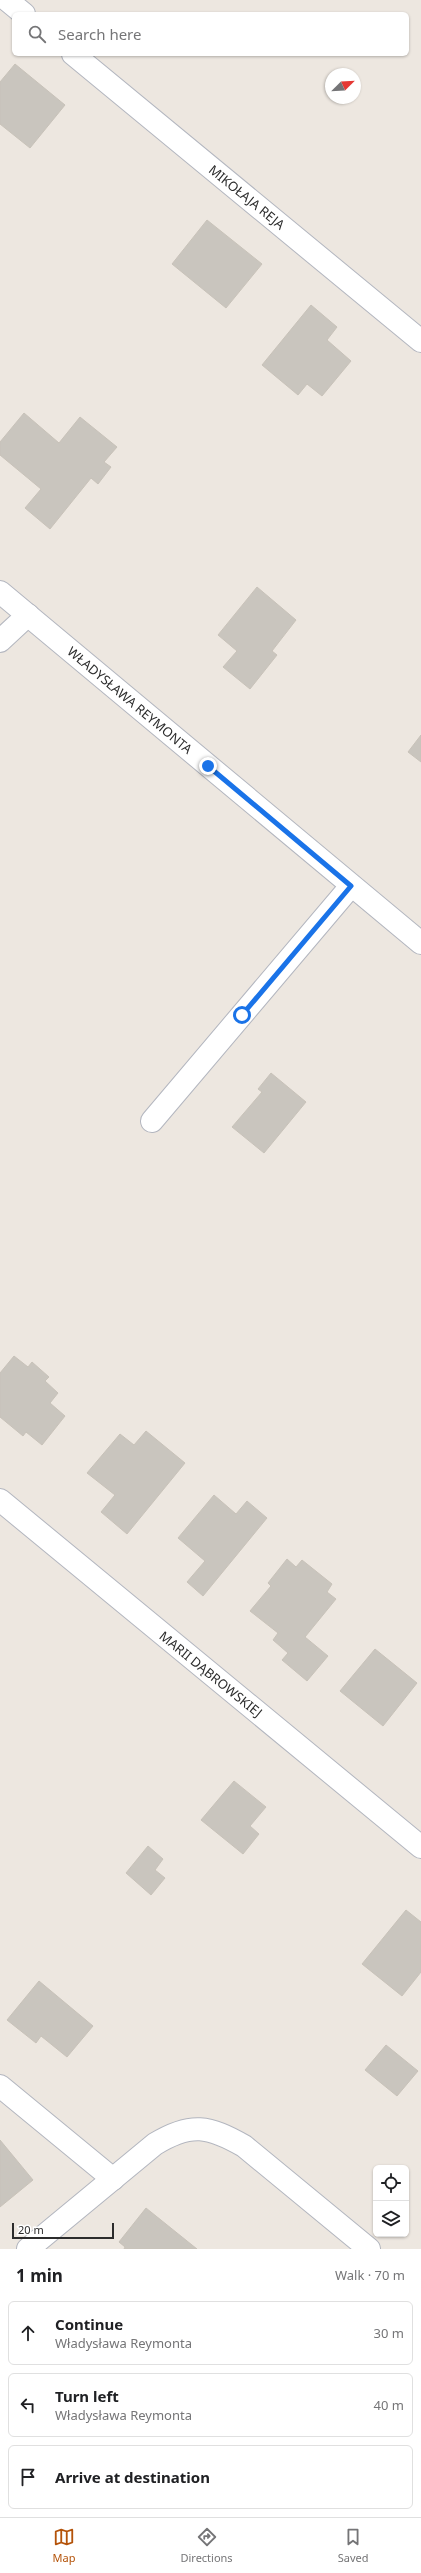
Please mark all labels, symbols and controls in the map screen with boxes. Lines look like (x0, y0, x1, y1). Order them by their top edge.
search box (12, 12, 409, 56)
icon: search (26, 23, 48, 45)
text: Search here (58, 24, 141, 44)
north arrow (325, 68, 361, 104)
street label: MIKOŁAJA REJA (205, 161, 289, 234)
street label: WŁADYSŁAWA REYMONTA (64, 642, 197, 758)
route end (199, 757, 217, 775)
route start (233, 1006, 251, 1024)
street label: MARII DĄBROWSKIEJ (156, 1627, 266, 1721)
map controls (373, 2165, 409, 2237)
button: locate (373, 2165, 409, 2201)
button: layers (373, 2201, 409, 2237)
scale bar (12, 2221, 114, 2240)
text: 20 m (18, 2222, 44, 2237)
text: 1 min (16, 2264, 63, 2287)
text: Walk · 70 m (335, 2266, 405, 2284)
text: Continue (55, 2314, 123, 2334)
icon: ahead (17, 2322, 39, 2344)
text: 30 m (374, 2324, 404, 2342)
text: Władysława Reymonta (55, 2334, 192, 2352)
text: Turn left (55, 2386, 119, 2406)
icon: left (17, 2394, 39, 2416)
text: 40 m (374, 2396, 404, 2414)
text: Władysława Reymonta (55, 2406, 192, 2424)
icon: arrive (17, 2466, 39, 2488)
text: Arrive at destination (55, 2467, 210, 2487)
tab: Map (53, 2526, 75, 2565)
tab: Directions (180, 2526, 233, 2565)
tab: Saved (338, 2526, 368, 2565)

